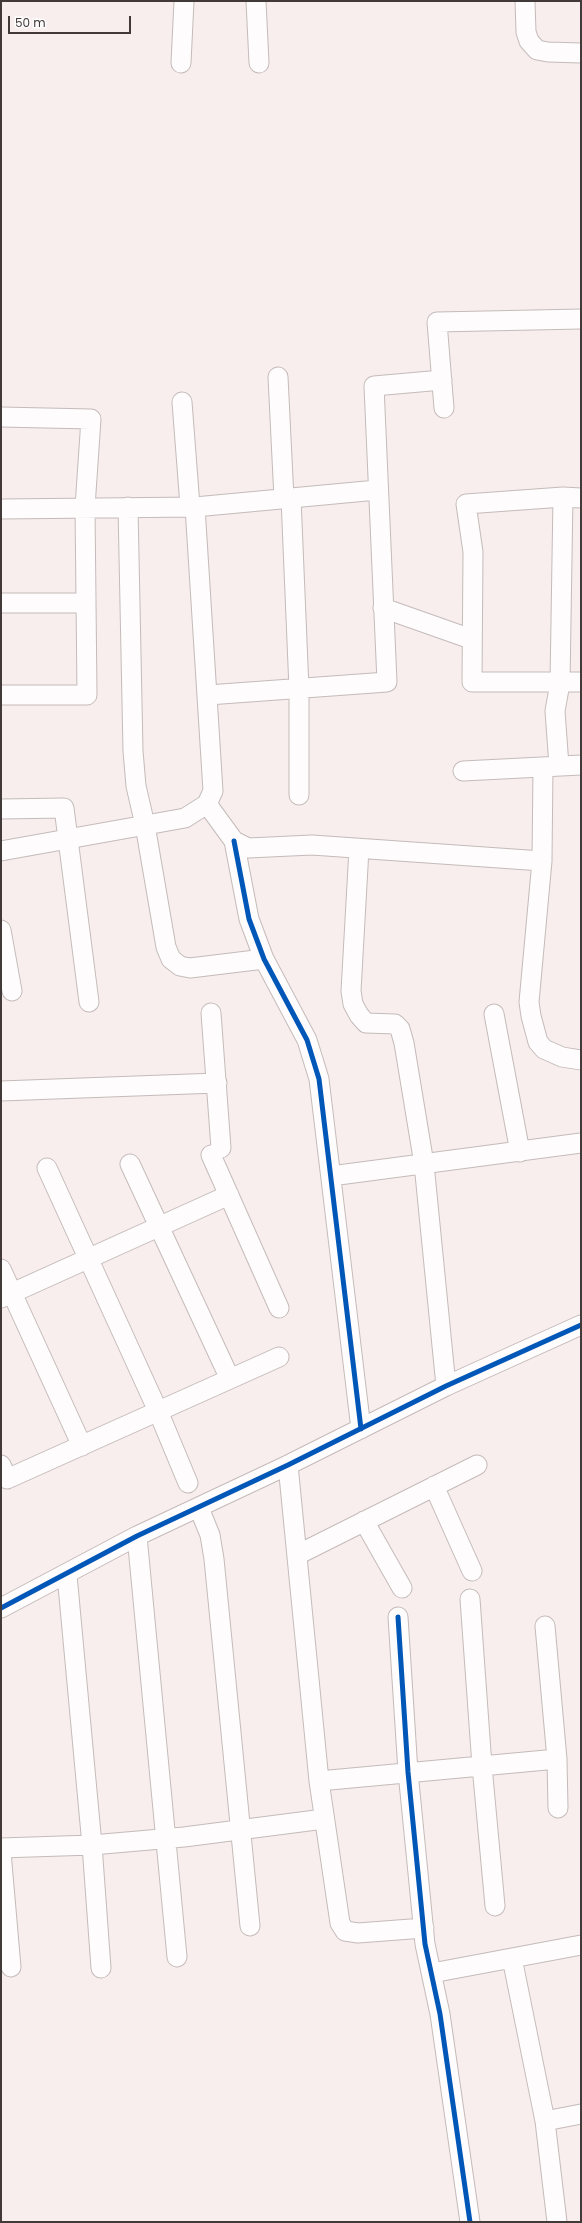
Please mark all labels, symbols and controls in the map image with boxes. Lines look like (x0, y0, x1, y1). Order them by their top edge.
scale bar (10, 8, 133, 34)
text: 50 m (15, 14, 46, 31)

